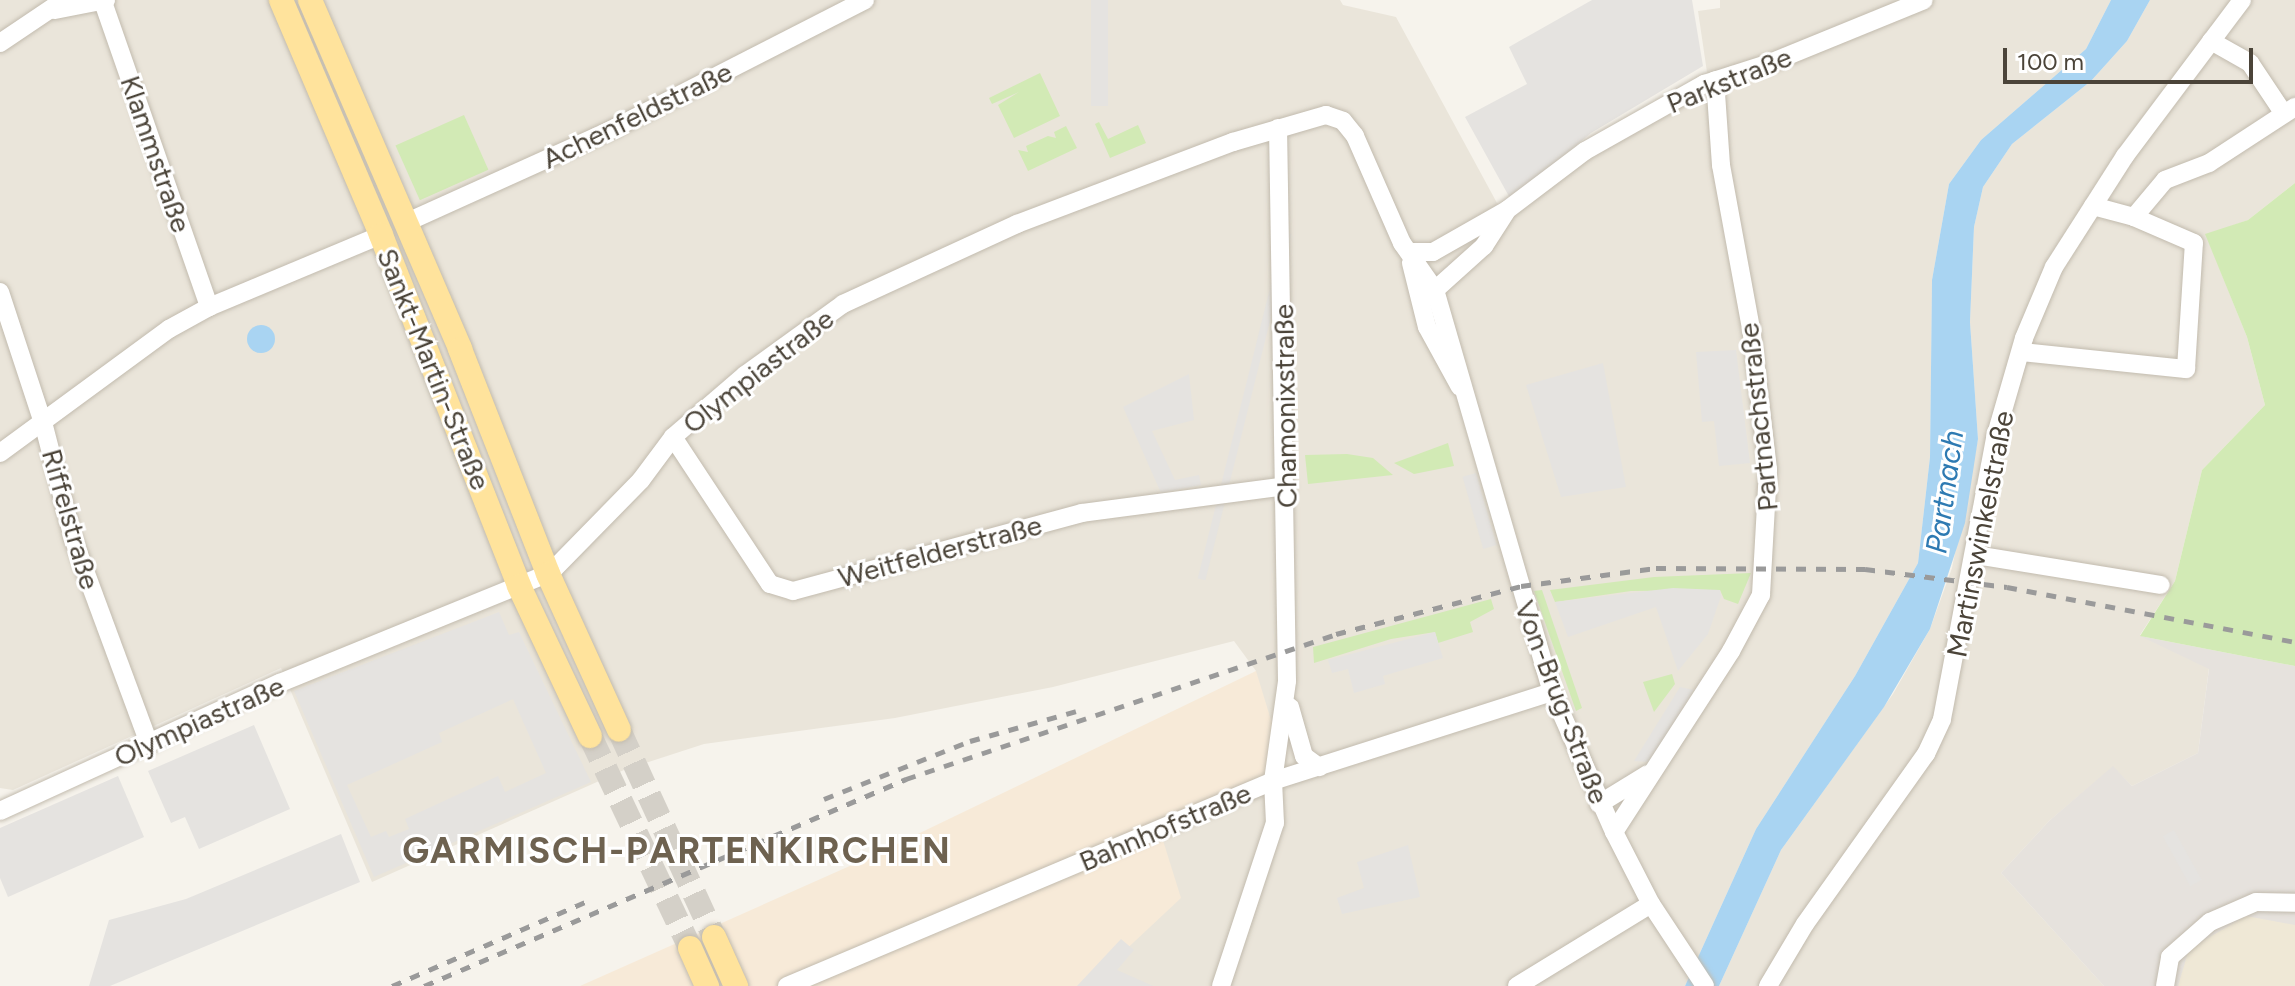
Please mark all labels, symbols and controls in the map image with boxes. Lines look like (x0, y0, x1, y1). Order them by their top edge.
scale bar (2007, 32, 2257, 82)
street label: Parkstraße (1662, 40, 1796, 120)
text: 100 m (2017, 47, 2084, 76)
street label: Achenfeldstraße (537, 55, 737, 175)
street label: Klammstraße (113, 71, 199, 237)
street label: Sankt-Martin-Straße (370, 243, 498, 495)
street label: Olympiastraße (676, 302, 840, 440)
street label: Chamonixstraße (1266, 304, 1304, 508)
street label: Partnachstraße (1731, 321, 1785, 513)
street label: Martinswinkelstraße (1940, 408, 2020, 660)
water label: Partnach (1919, 428, 1971, 556)
street label: Riffelstraße (35, 445, 107, 593)
street label: Weitfelderstraße (835, 508, 1045, 594)
street label: Von-Brug-Straße (1508, 596, 1616, 808)
street label: Olympiastraße (109, 669, 289, 773)
street label: Bahnhofstraße (1074, 776, 1256, 878)
district label: GARMISCH-PARTENKIRCHEN (402, 829, 952, 873)

